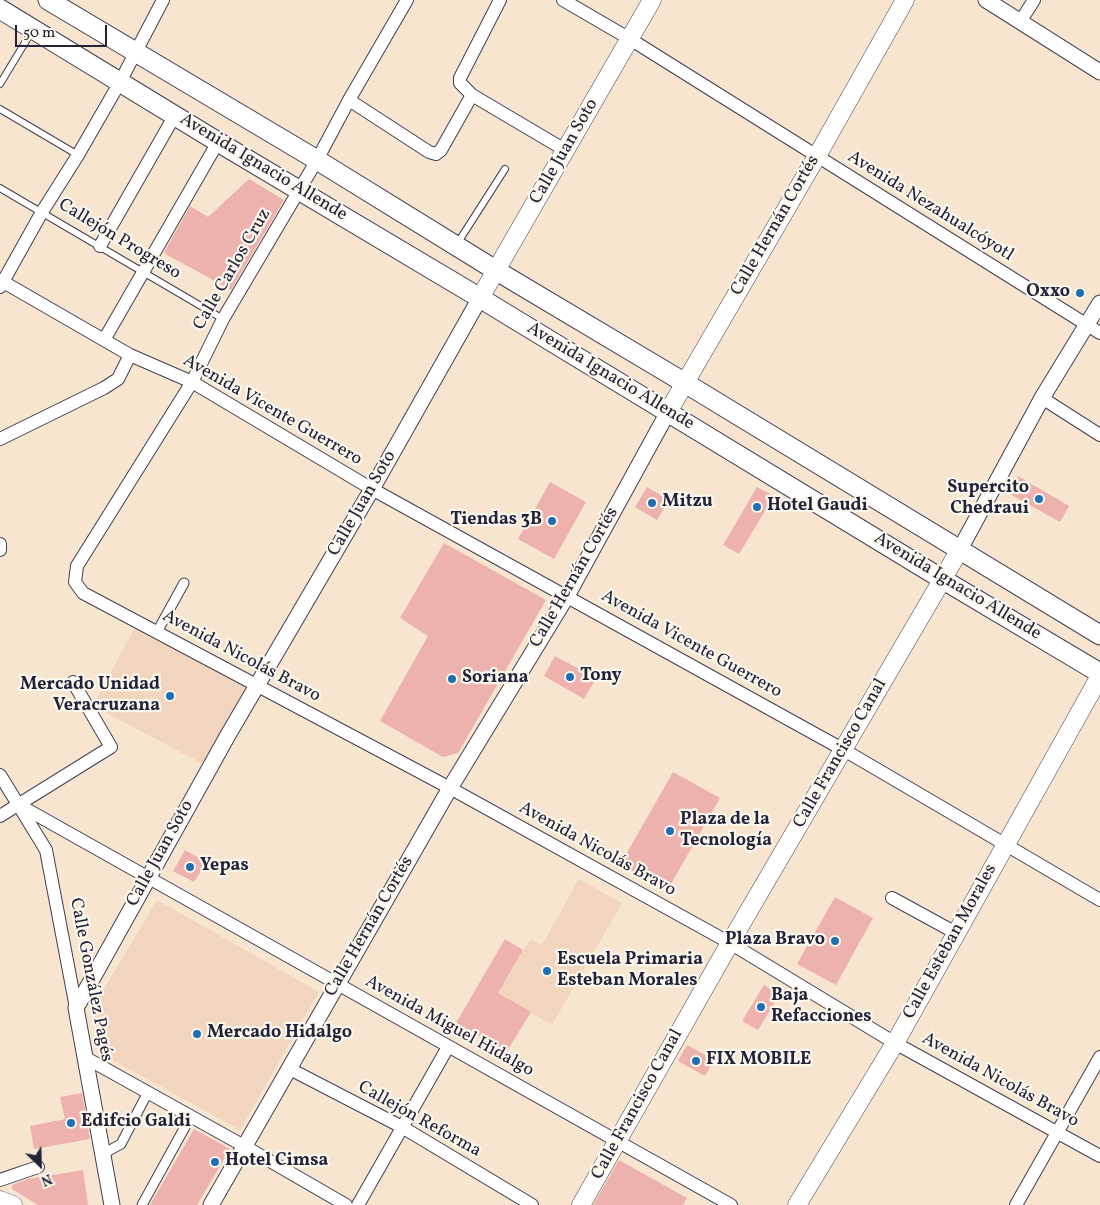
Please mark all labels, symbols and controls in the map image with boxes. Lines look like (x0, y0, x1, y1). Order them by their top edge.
scale bar (18, 15, 110, 47)
text: 50 m (23, 23, 55, 44)
street label: Calle Juan Soto (526, 95, 604, 209)
street label: Avenida Ignacio Allende (175, 109, 351, 227)
street label: Avenida Nezahualcóyotl (843, 147, 1017, 267)
street label: Calle Hernán Cortés (727, 152, 825, 300)
street label: Callejón Progreso (54, 195, 184, 285)
street label: Calle Carlos Cruz (189, 205, 277, 335)
place label: Oxxo (1026, 282, 1070, 304)
marker: Oxxo (1074, 287, 1086, 299)
street label: Avenida Ignacio Allende (522, 318, 698, 436)
street label: Avenida Vicente Guerrero (179, 351, 365, 471)
street label: Calle Juan Soto (324, 447, 402, 561)
place label: Supercito Chedraui (947, 478, 1029, 520)
place label: Mitzu (662, 492, 713, 514)
marker: Supercito Chedraui (1033, 493, 1045, 505)
place label: Hotel Gaudi (767, 496, 868, 518)
marker: Mitzu (646, 497, 658, 509)
marker: Hotel Gaudi (751, 501, 763, 513)
street label: Calle Hernán Cortés (526, 504, 624, 652)
place label: Tiendas 3B (450, 510, 542, 532)
marker: Tiendas 3B (546, 515, 558, 527)
street label: Avenida Ignacio Allende (869, 528, 1045, 646)
street label: Avenida Vicente Guerrero (597, 586, 785, 704)
street label: Avenida Nicolás Bravo (158, 606, 324, 708)
place label: Tony (580, 666, 622, 688)
place label: Soriana (462, 668, 529, 690)
marker: Tony (564, 671, 576, 683)
marker: Soriana (446, 673, 458, 685)
place label: Mercado Unidad Veracruzana (20, 675, 160, 718)
street label: Calle Francisco Canal (789, 676, 893, 832)
marker: Mercado Unidad Veracruzana (164, 690, 176, 702)
street label: Calle Juan Soto (123, 797, 199, 911)
street label: Avenida Nicolás Bravo (515, 798, 679, 902)
place label: Plaza de la Tecnología (680, 810, 772, 852)
marker: Plaza de la Tecnología (664, 825, 676, 837)
street label: Calle Hernán Cortés (321, 853, 419, 1001)
place label: Yepas (200, 856, 249, 878)
marker: Yepas (184, 861, 196, 873)
street label: Calle Esteban Morales (899, 861, 1003, 1023)
street label: Calle González Pagés (64, 896, 116, 1064)
place label: Plaza Bravo (725, 930, 825, 952)
marker: Plaza Bravo (829, 935, 841, 947)
place label: Escuela Primaria Esteban Morales (557, 950, 703, 992)
marker: Escuela Primaria Esteban Morales (541, 965, 553, 977)
street label: Avenida Miguel Hidalgo (361, 972, 537, 1082)
place label: Baja Refacciones (771, 986, 872, 1028)
marker: Baja Refacciones (755, 1001, 767, 1013)
place label: Mercado Hidalgo (207, 1023, 352, 1045)
street label: Calle Francisco Canal (588, 1026, 688, 1184)
marker: Mercado Hidalgo (191, 1028, 203, 1040)
street label: Avenida Nicolás Bravo (918, 1029, 1082, 1133)
place label: FIX MOBILE (706, 1050, 811, 1072)
marker: FIX MOBILE (690, 1055, 702, 1067)
street label: Callejón Reforma (354, 1077, 484, 1163)
place label: Edifcio Galdi (81, 1112, 191, 1134)
marker: Edifcio Galdi (65, 1117, 77, 1129)
north arrow (15, 1140, 65, 1190)
place label: Hotel Cimsa (225, 1151, 328, 1173)
marker: Hotel Cimsa (209, 1156, 221, 1168)
text: N (38, 1168, 55, 1190)

